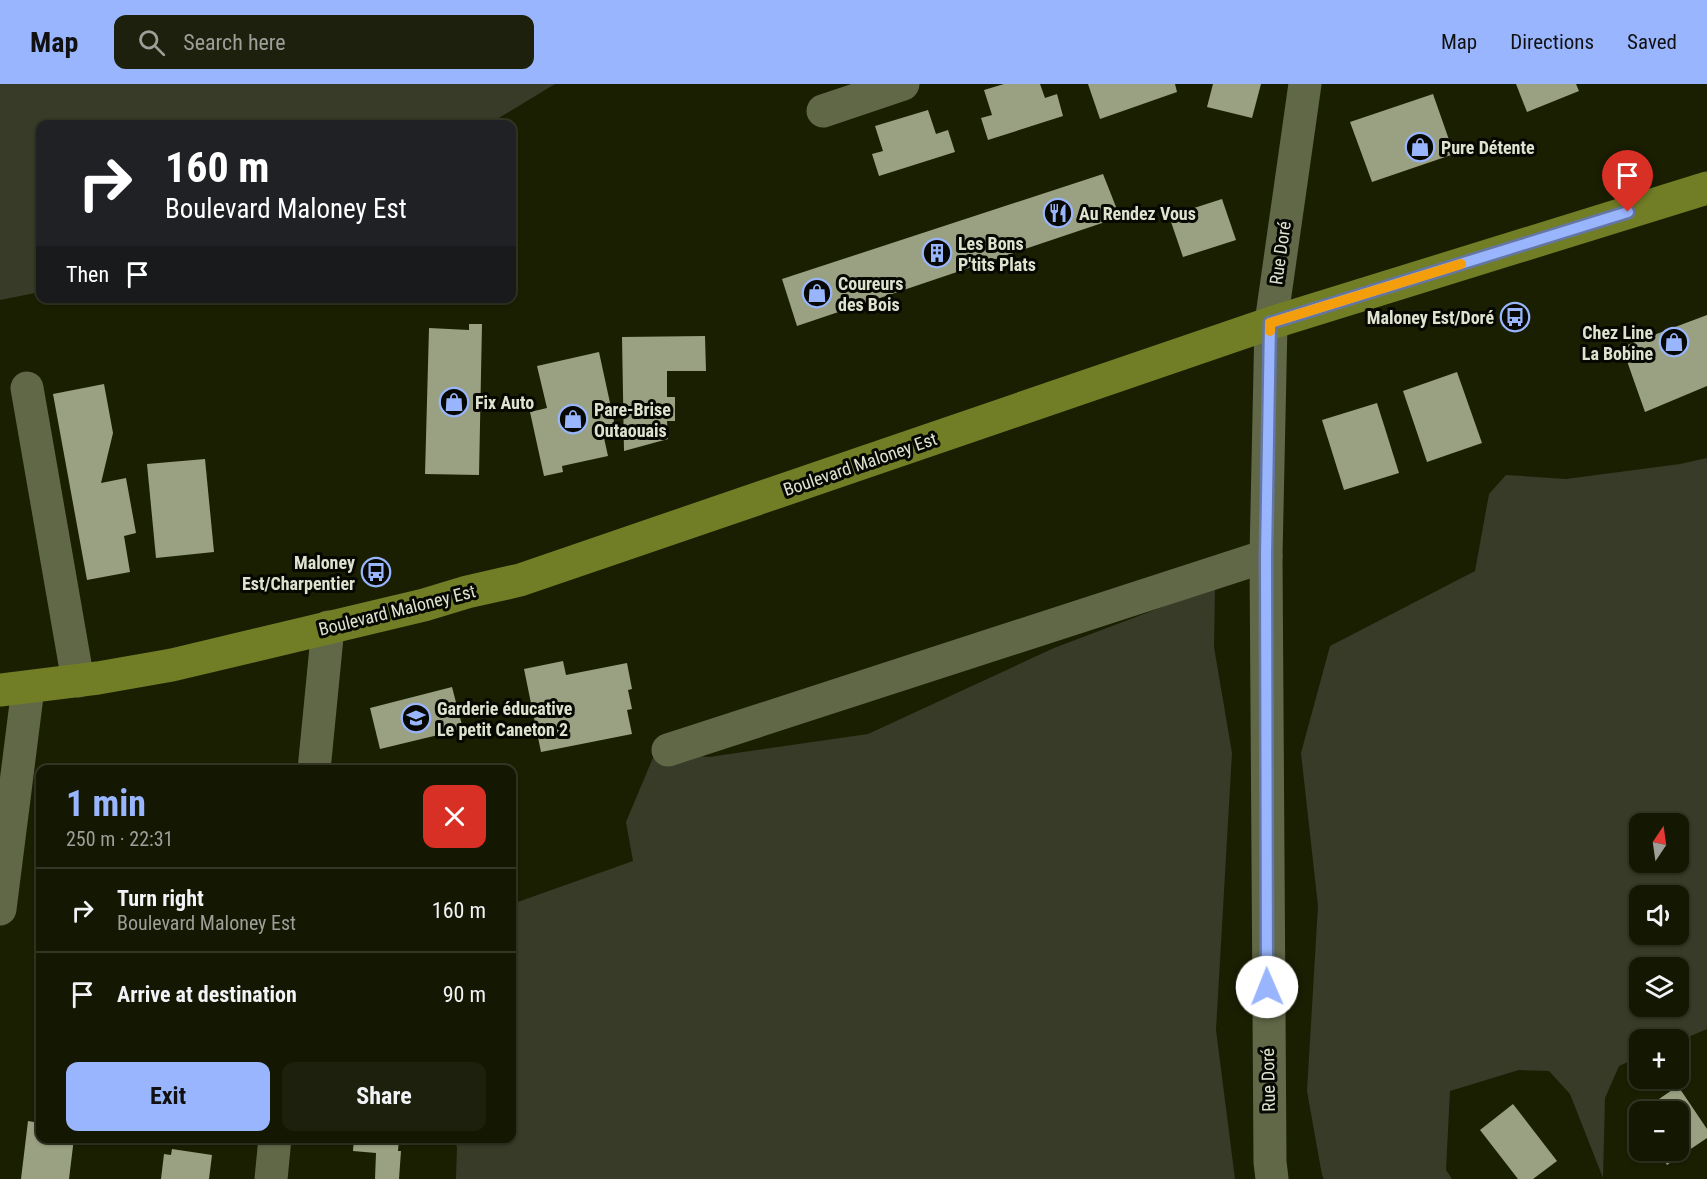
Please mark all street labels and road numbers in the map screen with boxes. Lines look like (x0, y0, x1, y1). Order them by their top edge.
street label: Rue Doré (1265, 220, 1295, 286)
street label: Boulevard Maloney Est (780, 428, 940, 500)
street label: Boulevard Maloney Est (316, 580, 478, 640)
street label: Rue Doré (1257, 1048, 1279, 1112)

